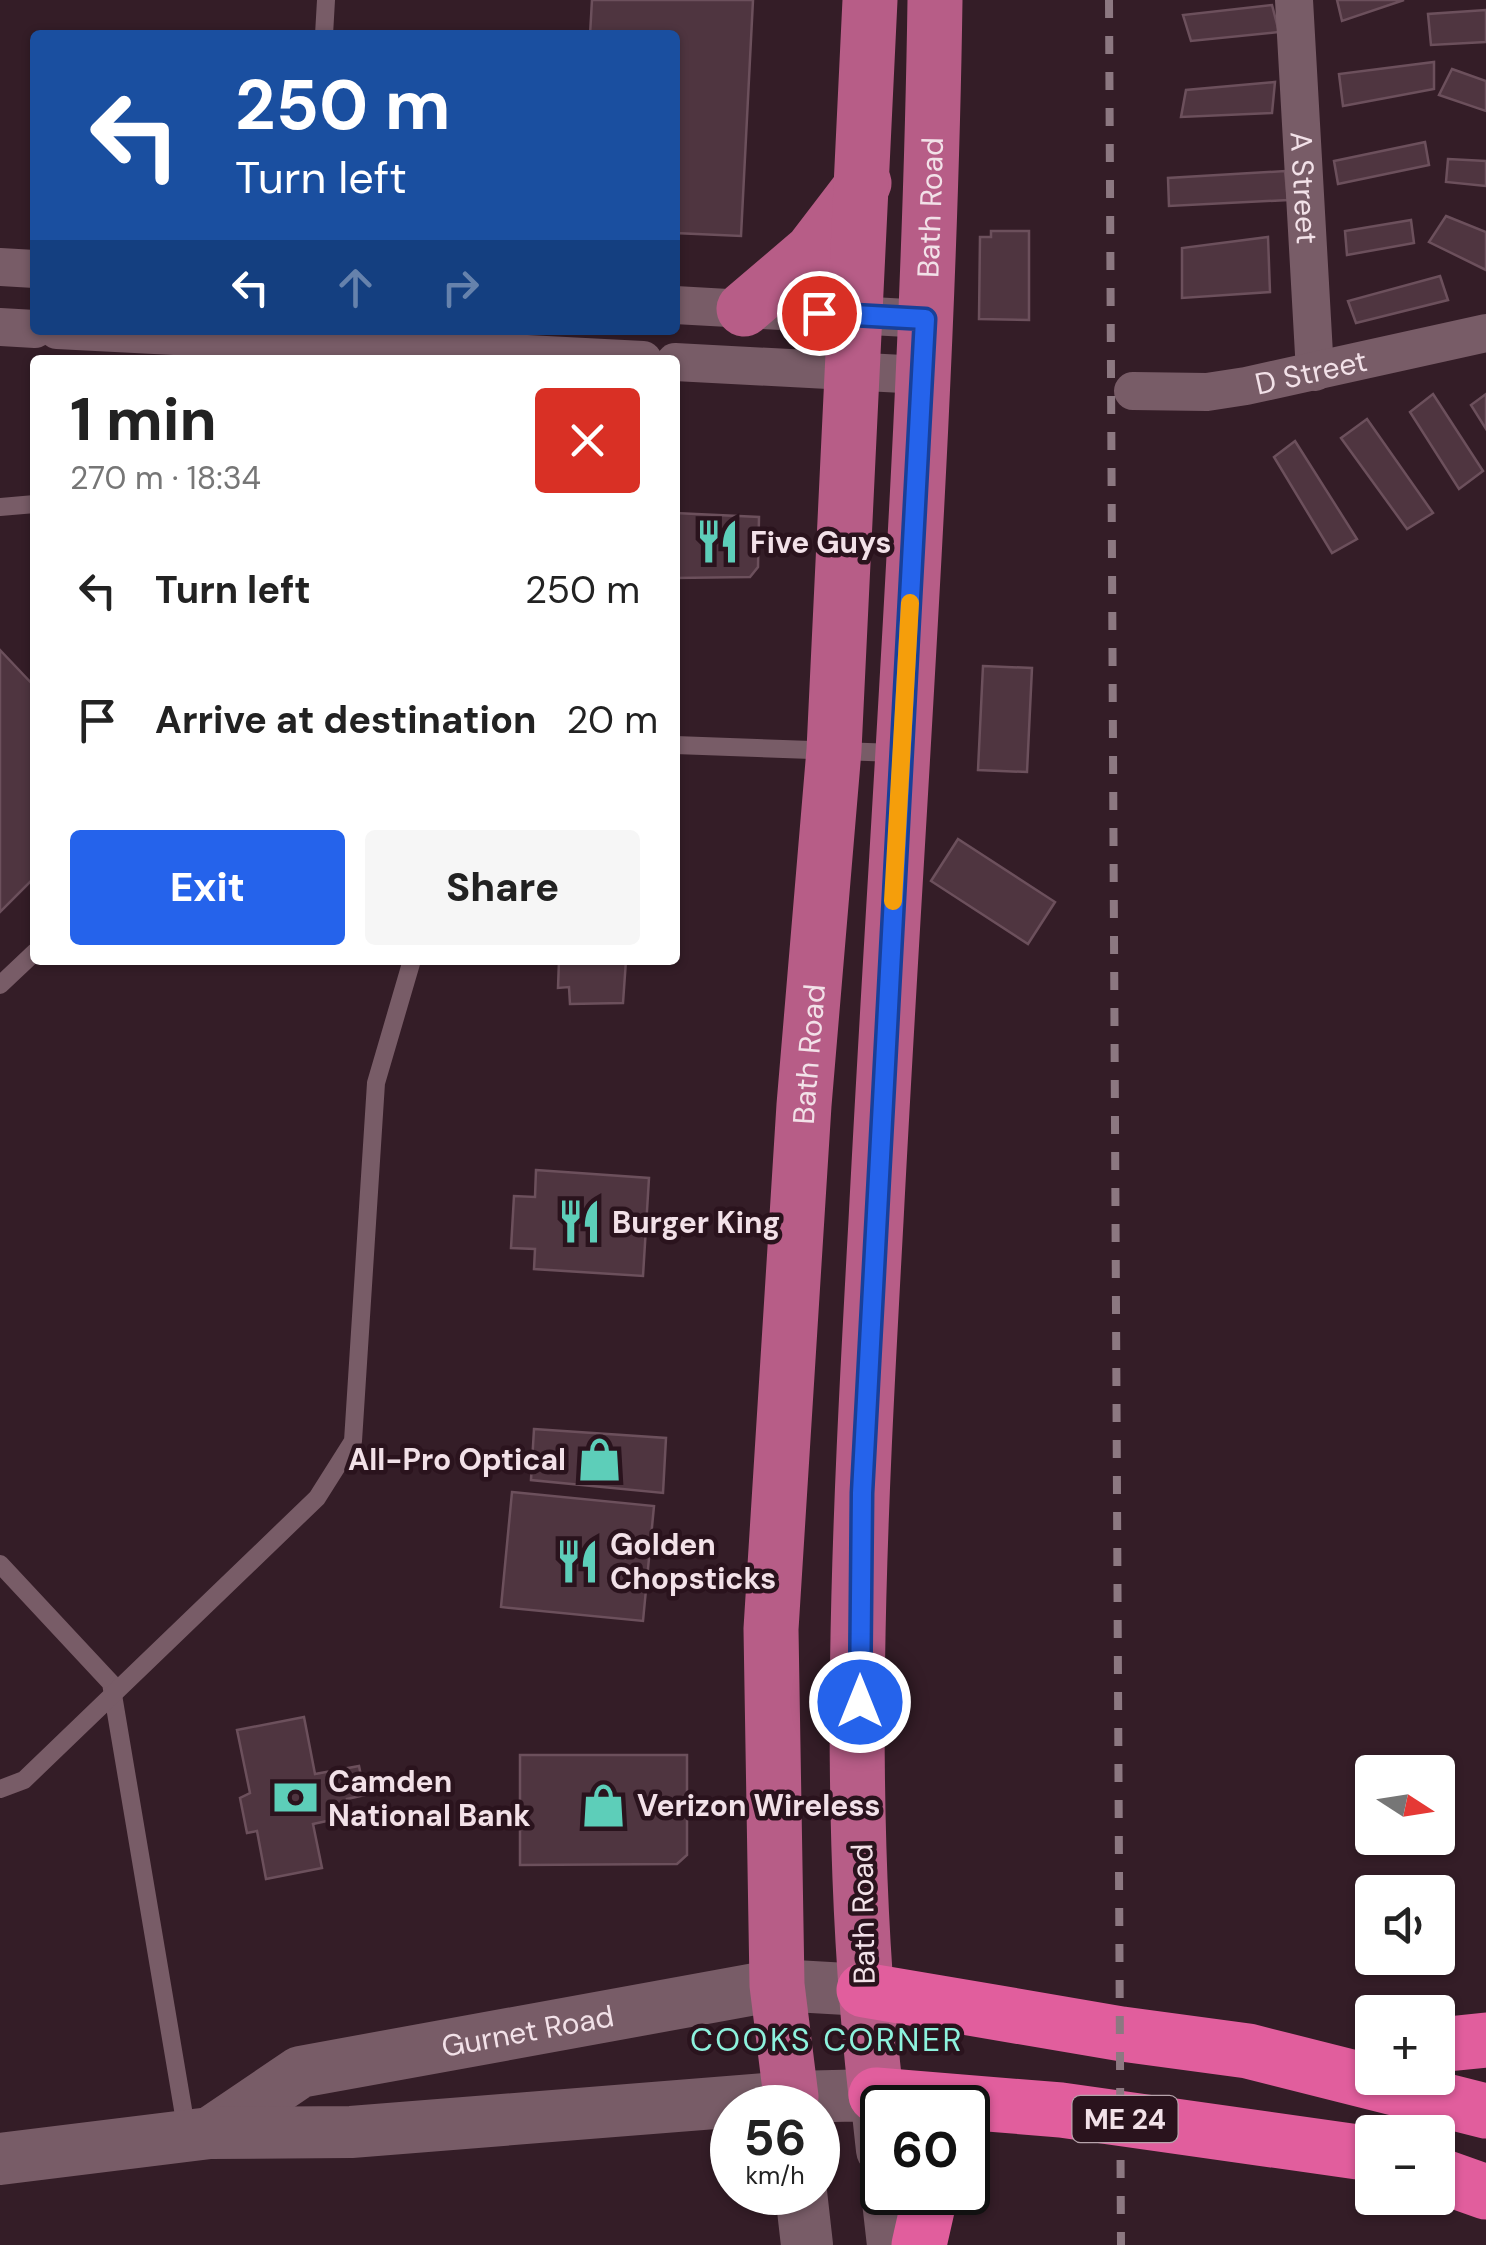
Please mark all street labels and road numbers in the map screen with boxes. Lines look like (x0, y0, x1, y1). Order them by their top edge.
street label: A Street (1282, 130, 1327, 245)
street label: Bath Road (908, 137, 952, 279)
street label: D Street (1251, 340, 1371, 403)
street label: Bath Road (783, 982, 834, 1126)
street label: Bath Road (842, 1843, 884, 1985)
street label: Gurnet Road (438, 1996, 617, 2065)
road number: ME 24 (1072, 2096, 1178, 2142)

